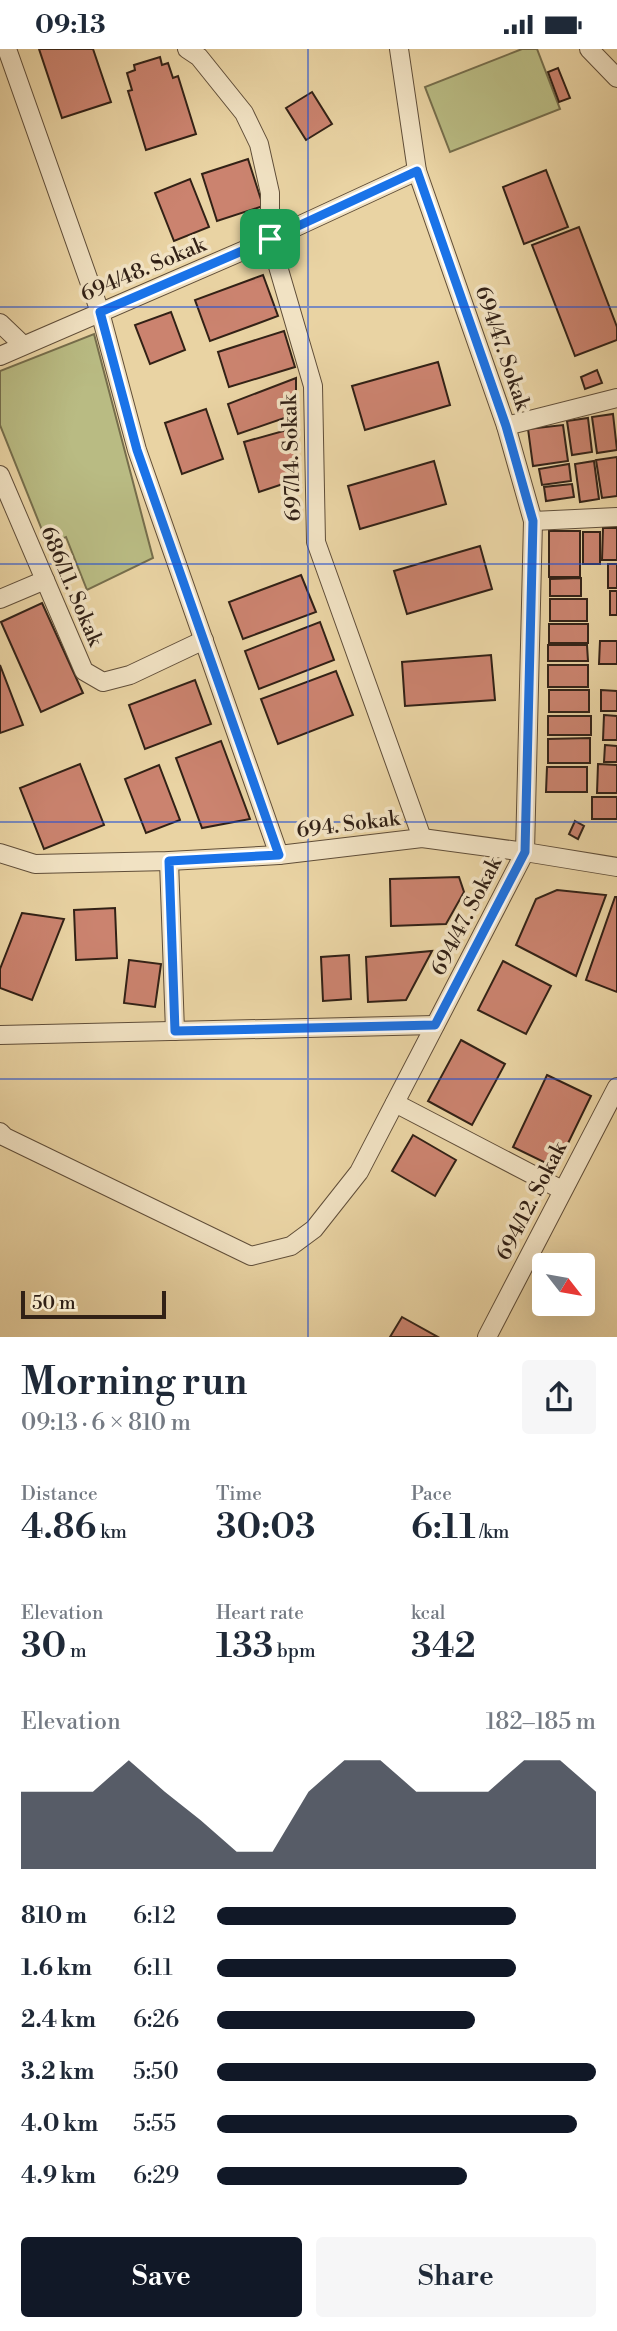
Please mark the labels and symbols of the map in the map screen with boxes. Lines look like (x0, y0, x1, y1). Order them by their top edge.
pin (240, 209, 300, 269)
street label: 694/48. Sokak (77, 231, 211, 308)
street label: 694/47. Sokak (469, 283, 536, 415)
street label: 697/14. Sokak (277, 393, 307, 522)
street label: 686/11. Sokak (34, 523, 108, 651)
street label: 694. Sokak (295, 806, 402, 844)
street label: 694/47. Sokak (426, 852, 508, 980)
street label: 694/12. Sokak (491, 1137, 573, 1265)
north arrow (532, 1253, 595, 1316)
scale bar (21, 1288, 166, 1320)

